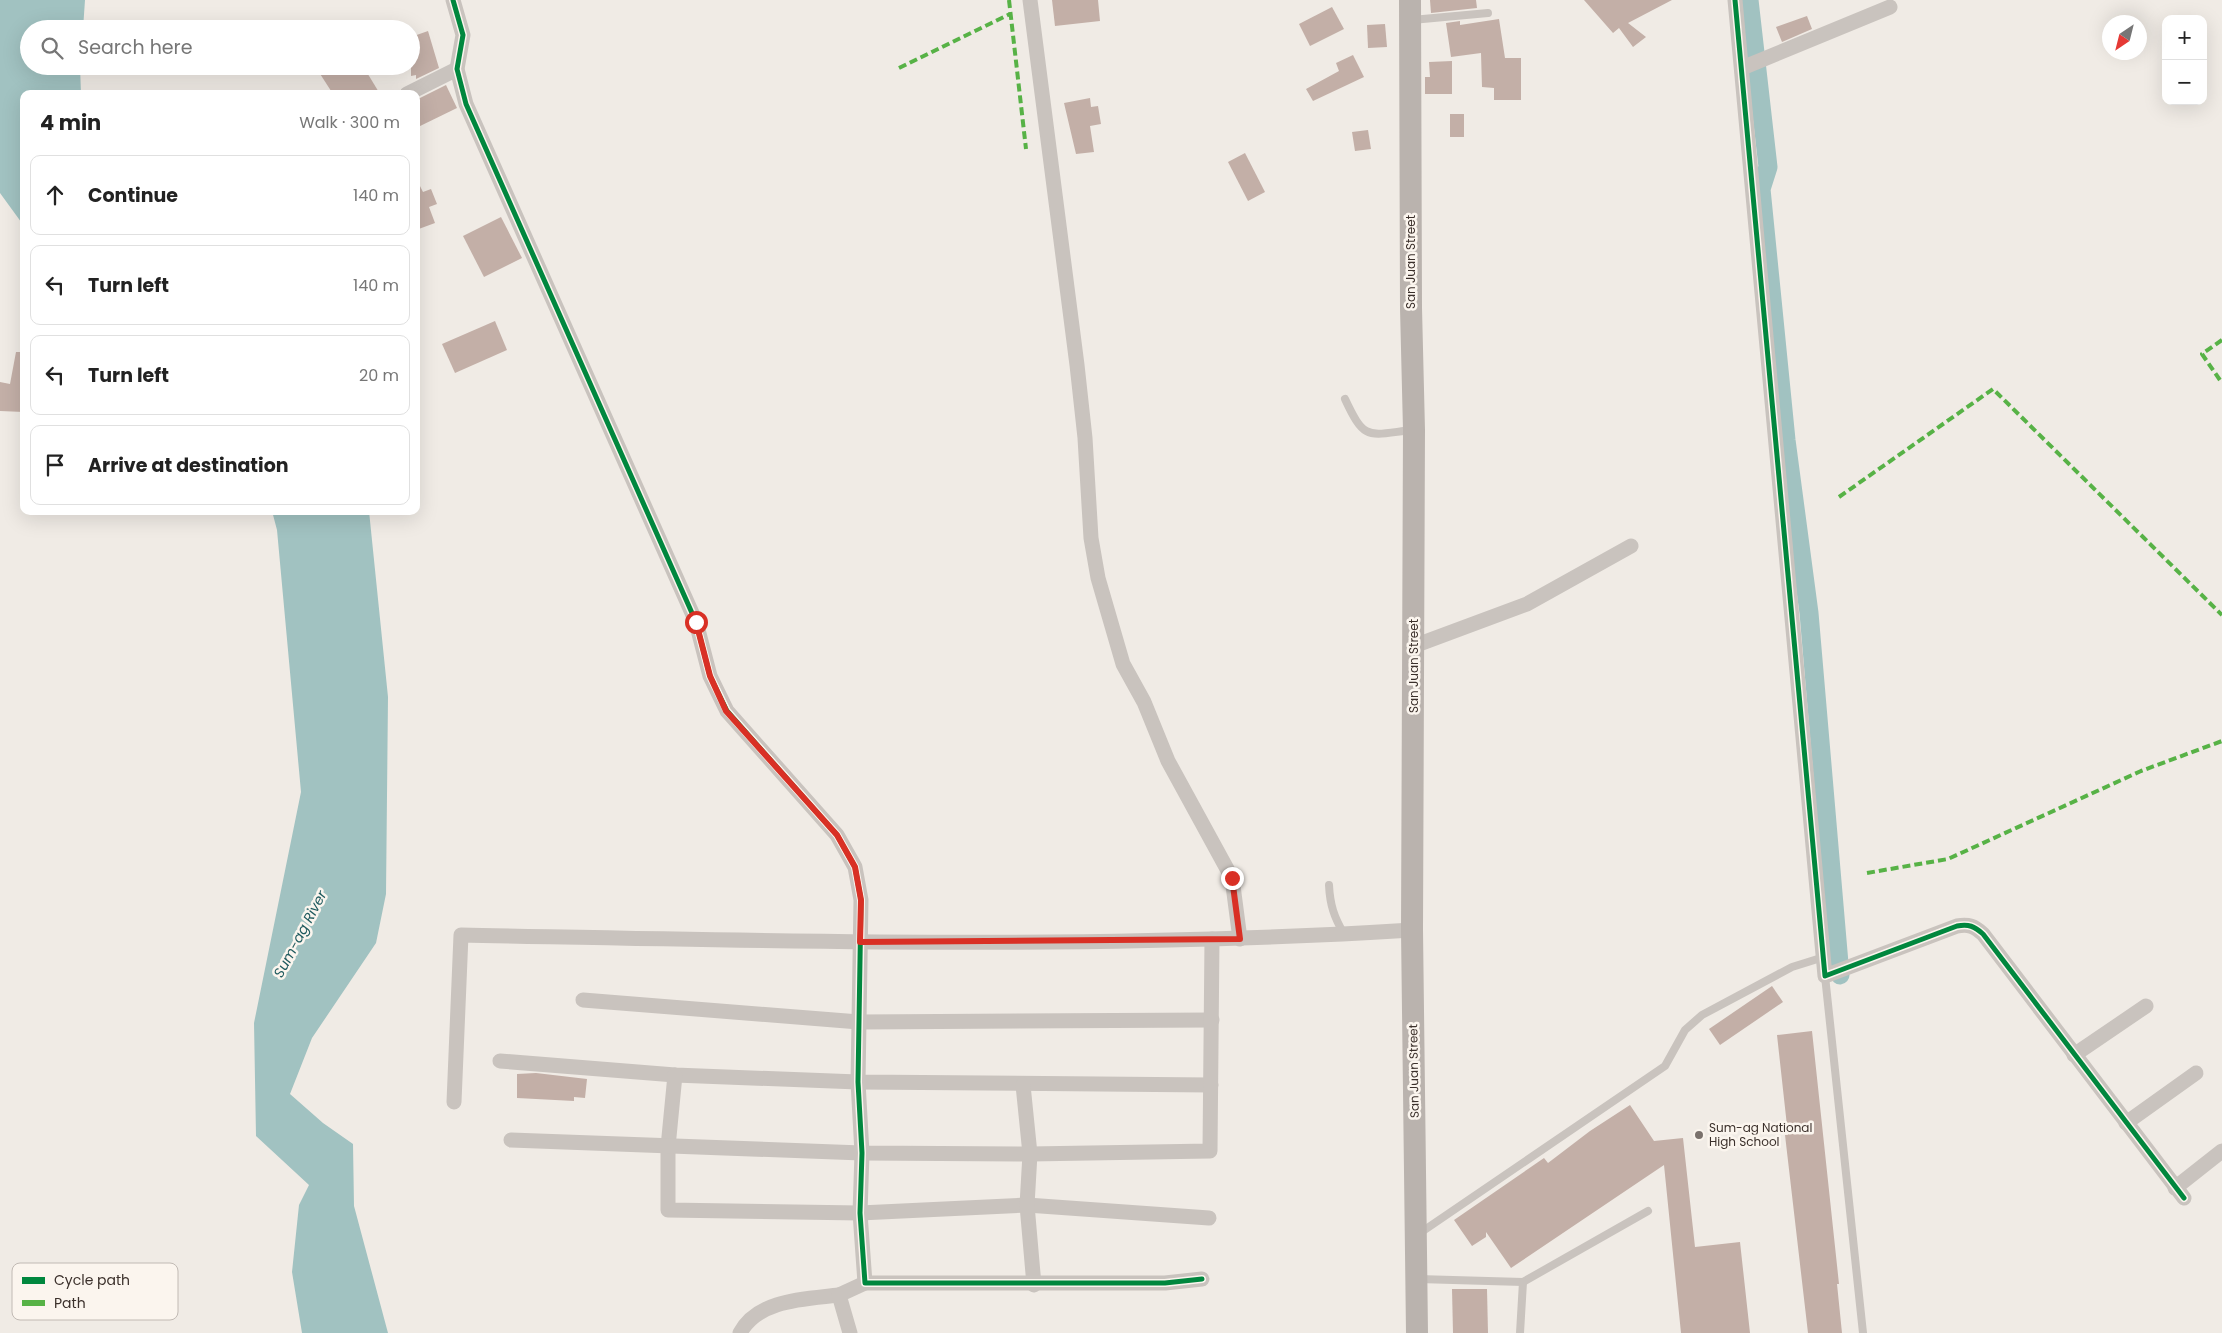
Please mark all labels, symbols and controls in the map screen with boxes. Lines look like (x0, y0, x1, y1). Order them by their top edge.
north arrow (2102, 15, 2147, 60)
map controls (2162, 15, 2207, 105)
button: + (2162, 15, 2207, 60)
search box (20, 20, 420, 75)
icon: search (38, 34, 66, 62)
text: Search here (78, 34, 192, 61)
button: − (2162, 60, 2207, 105)
text: 4 min (40, 108, 101, 137)
text: Walk · 300 m (299, 111, 400, 134)
icon: ahead (41, 181, 69, 209)
text: Continue (88, 182, 178, 209)
text: 140 m (353, 184, 399, 207)
street label: San Juan Street (1402, 215, 1419, 309)
icon: left (41, 271, 69, 299)
text: Turn left (88, 272, 169, 299)
text: 140 m (353, 274, 399, 297)
icon: left (41, 361, 69, 389)
text: Turn left (88, 362, 169, 389)
text: 20 m (359, 364, 399, 387)
icon: arrive (41, 451, 69, 479)
text: Arrive at destination (88, 452, 289, 479)
route start (685, 611, 708, 634)
street label: San Juan Street (1405, 619, 1422, 713)
route end (1221, 867, 1244, 890)
water label: Sum-ag River (269, 886, 332, 981)
street label: San Juan Street (1404, 1024, 1423, 1118)
place label: Sum-ag National High School (1709, 1119, 1812, 1150)
marker: Sum-ag National High School (1693, 1129, 1705, 1141)
legend (12, 1263, 178, 1320)
text: Cycle path (54, 1270, 130, 1290)
text: Path (54, 1293, 86, 1313)

